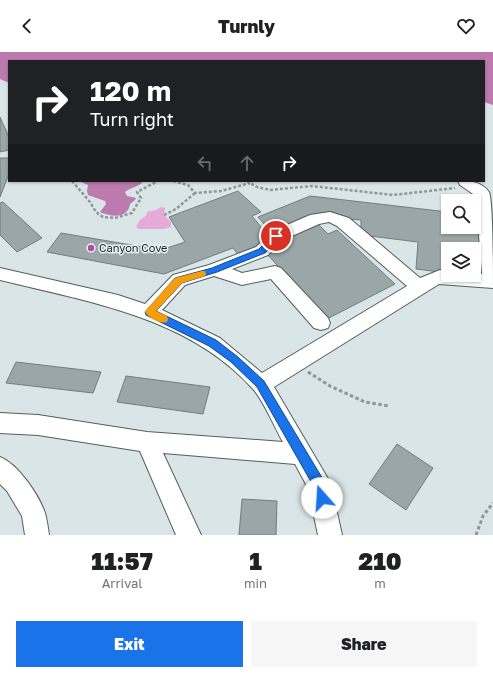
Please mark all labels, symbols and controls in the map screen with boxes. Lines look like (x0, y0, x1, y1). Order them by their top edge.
icon: back (16, 15, 38, 37)
text: Turnly (218, 15, 275, 37)
icon: heart (455, 15, 477, 37)
text: 120 m (90, 74, 171, 107)
icon: right (24, 76, 76, 128)
text: Turn right (90, 108, 174, 130)
icon: left (194, 152, 216, 174)
icon: ahead (236, 152, 258, 174)
icon: right (278, 152, 300, 174)
map controls (441, 194, 481, 282)
button: search (441, 194, 481, 234)
pin (259, 219, 293, 253)
icon: arrive (265, 225, 287, 247)
place label: Canyon Cove (99, 241, 167, 254)
button: layers (441, 242, 481, 282)
marker: Canyon Cove (86, 243, 96, 253)
position arrow (301, 477, 343, 519)
text: 11:57 (91, 546, 153, 575)
text: 1 (249, 546, 262, 575)
text: 210 (358, 546, 402, 575)
text: Arrival (102, 575, 142, 591)
text: min (244, 575, 267, 591)
text: m (374, 575, 386, 591)
button: Exit (16, 621, 243, 667)
button: Share (251, 621, 477, 667)

